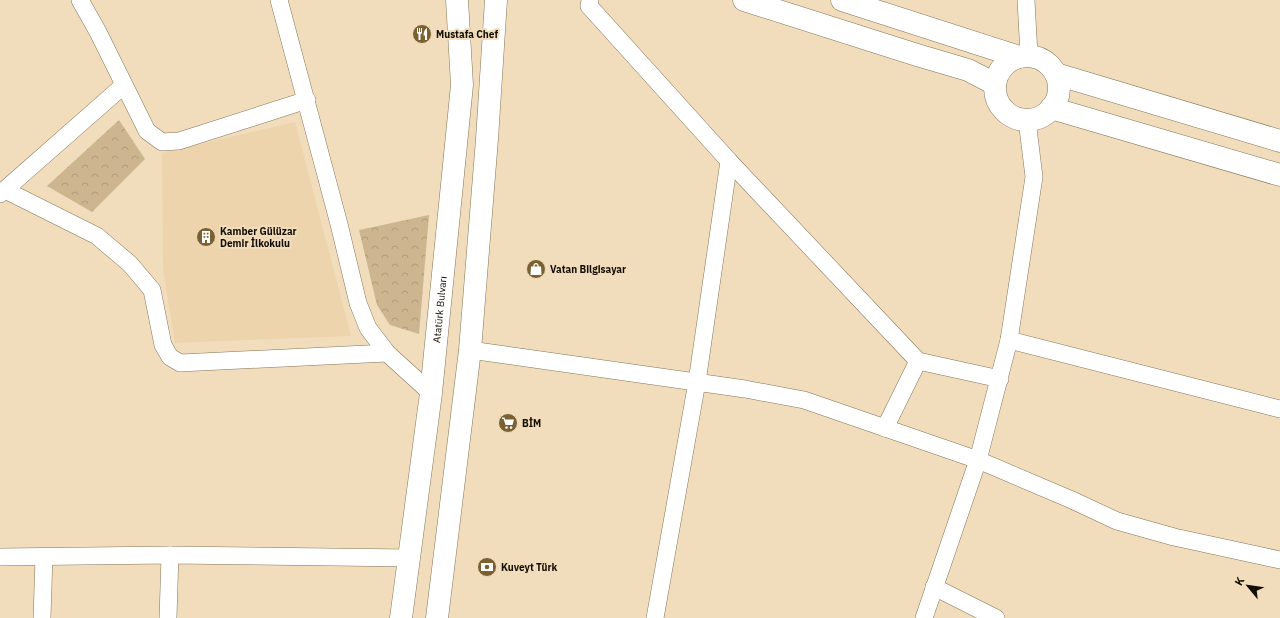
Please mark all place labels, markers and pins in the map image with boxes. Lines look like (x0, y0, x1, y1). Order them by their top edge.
restaurant icon: Mustafa Chef (411, 23, 433, 45)
place label: Mustafa Chef (436, 28, 498, 41)
place label: Kamber Gülüzar Demir İlkokulu (220, 225, 297, 250)
building icon: Kamber Gülüzar Demir İlkokulu (195, 226, 217, 248)
shop icon: Vatan Bilgisayar (525, 258, 547, 280)
place label: Vatan Bilgisayar (550, 263, 626, 276)
supermarket icon: BİM (497, 412, 519, 434)
place label: BİM (522, 417, 541, 430)
bank icon: Kuveyt Türk (476, 556, 498, 578)
place label: Kuveyt Türk (501, 561, 557, 574)

